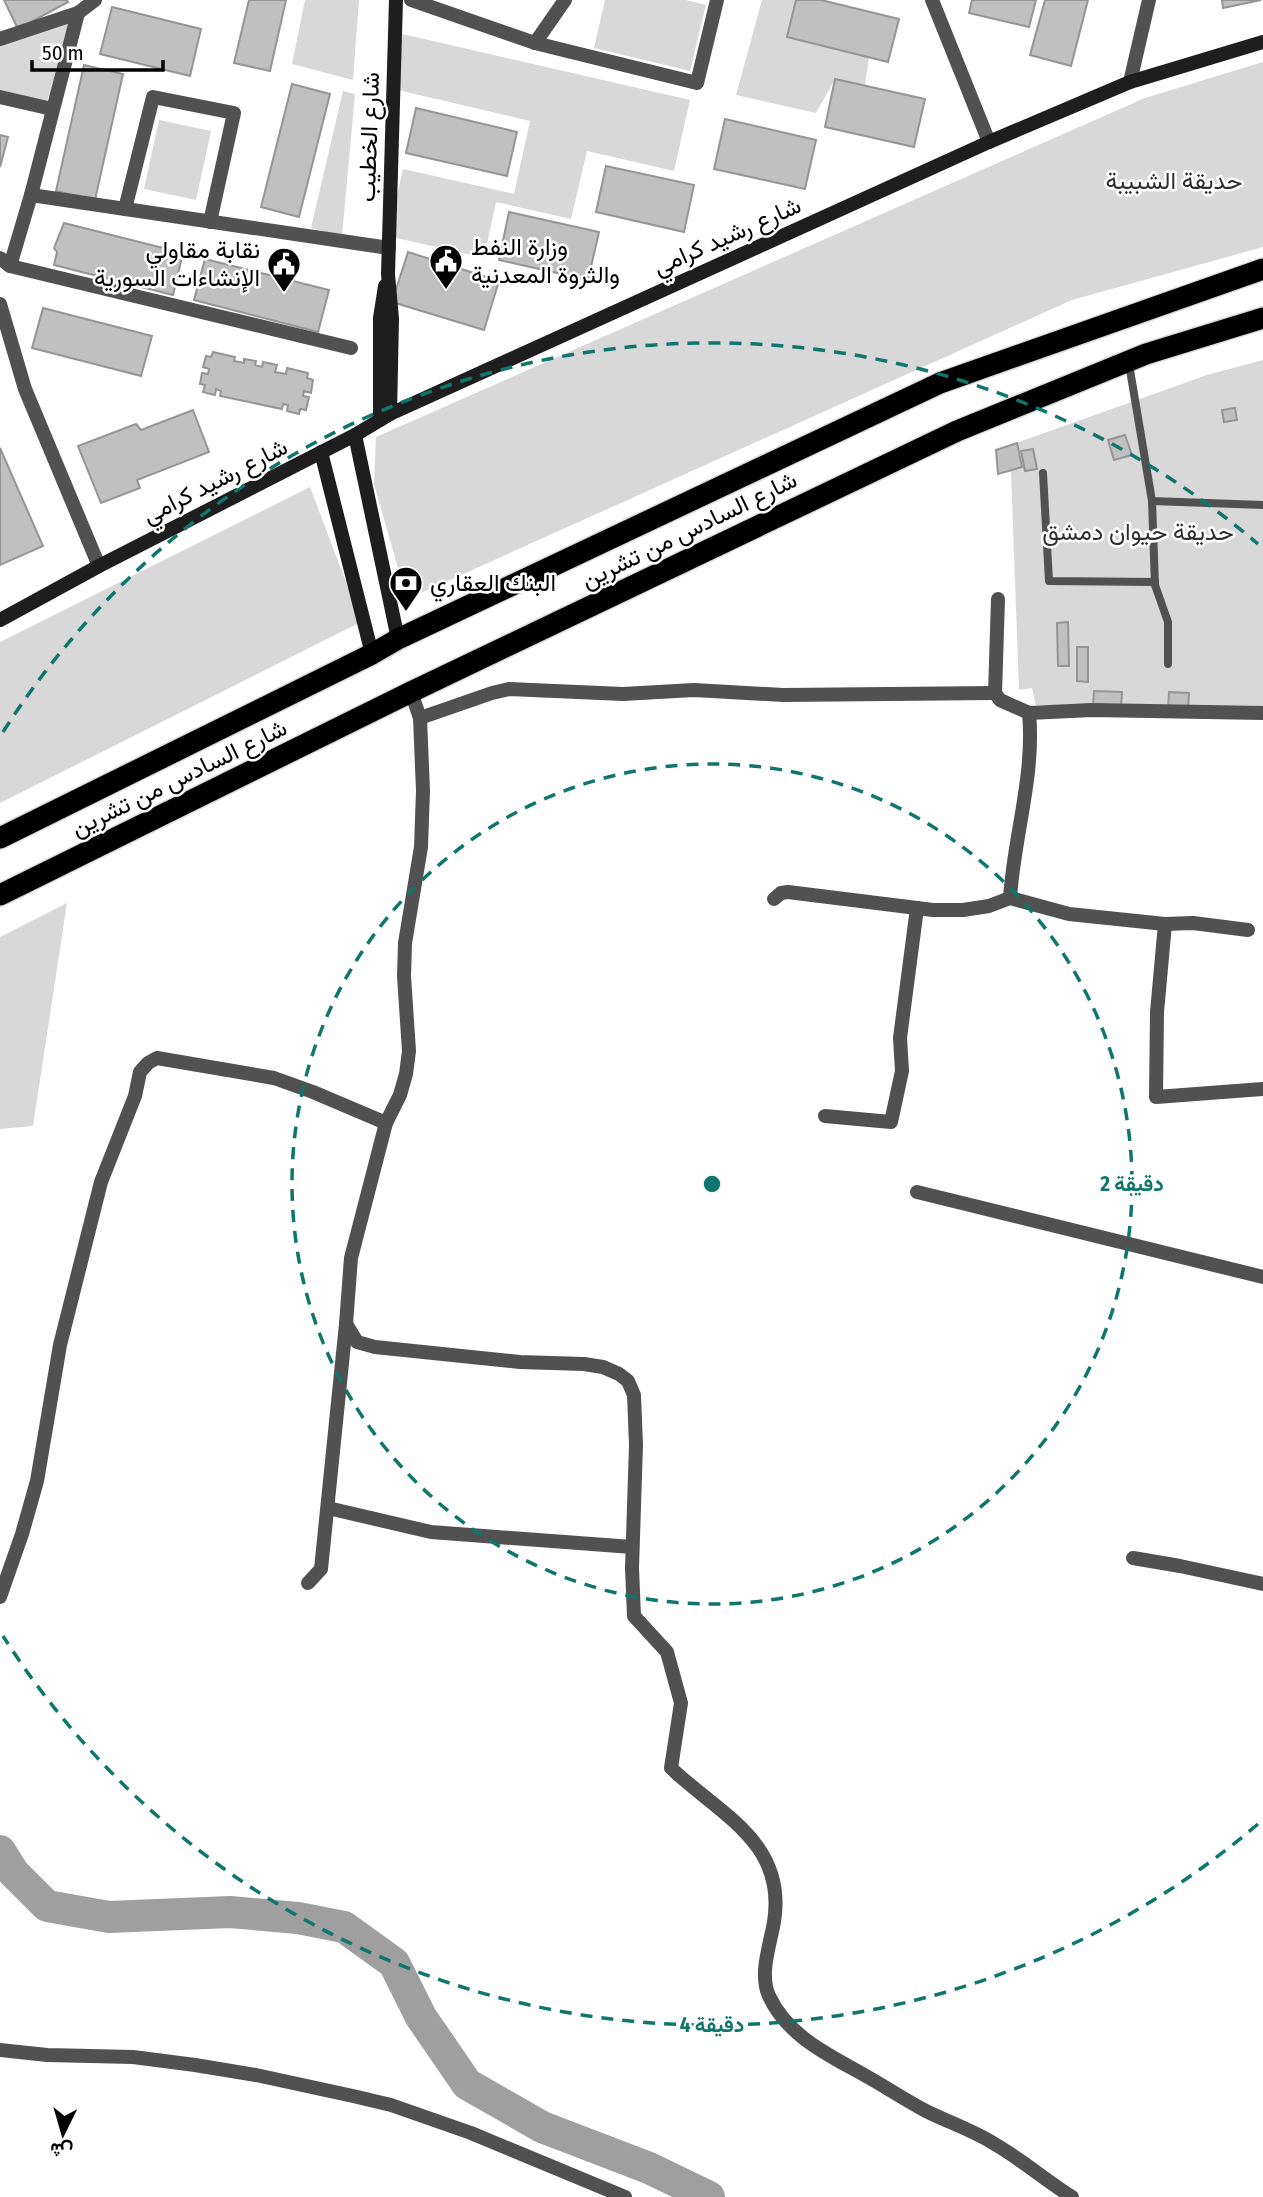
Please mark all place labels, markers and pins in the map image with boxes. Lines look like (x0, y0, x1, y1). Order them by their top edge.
place label: وزارة النفط والثروة المعدنية (471, 233, 620, 290)
place label: نقابة مقاولي الإنشاءات السورية (94, 236, 260, 293)
public building icon: وزارة النفط والثروة المعدنية (427, 242, 465, 291)
public building icon: نقابة مقاولي الإنشاءات السورية (265, 245, 303, 294)
bank icon: البنك العقاري (387, 564, 425, 613)
place label: البنك العقاري (430, 569, 556, 602)
centre of rings (700, 1172, 724, 1196)

